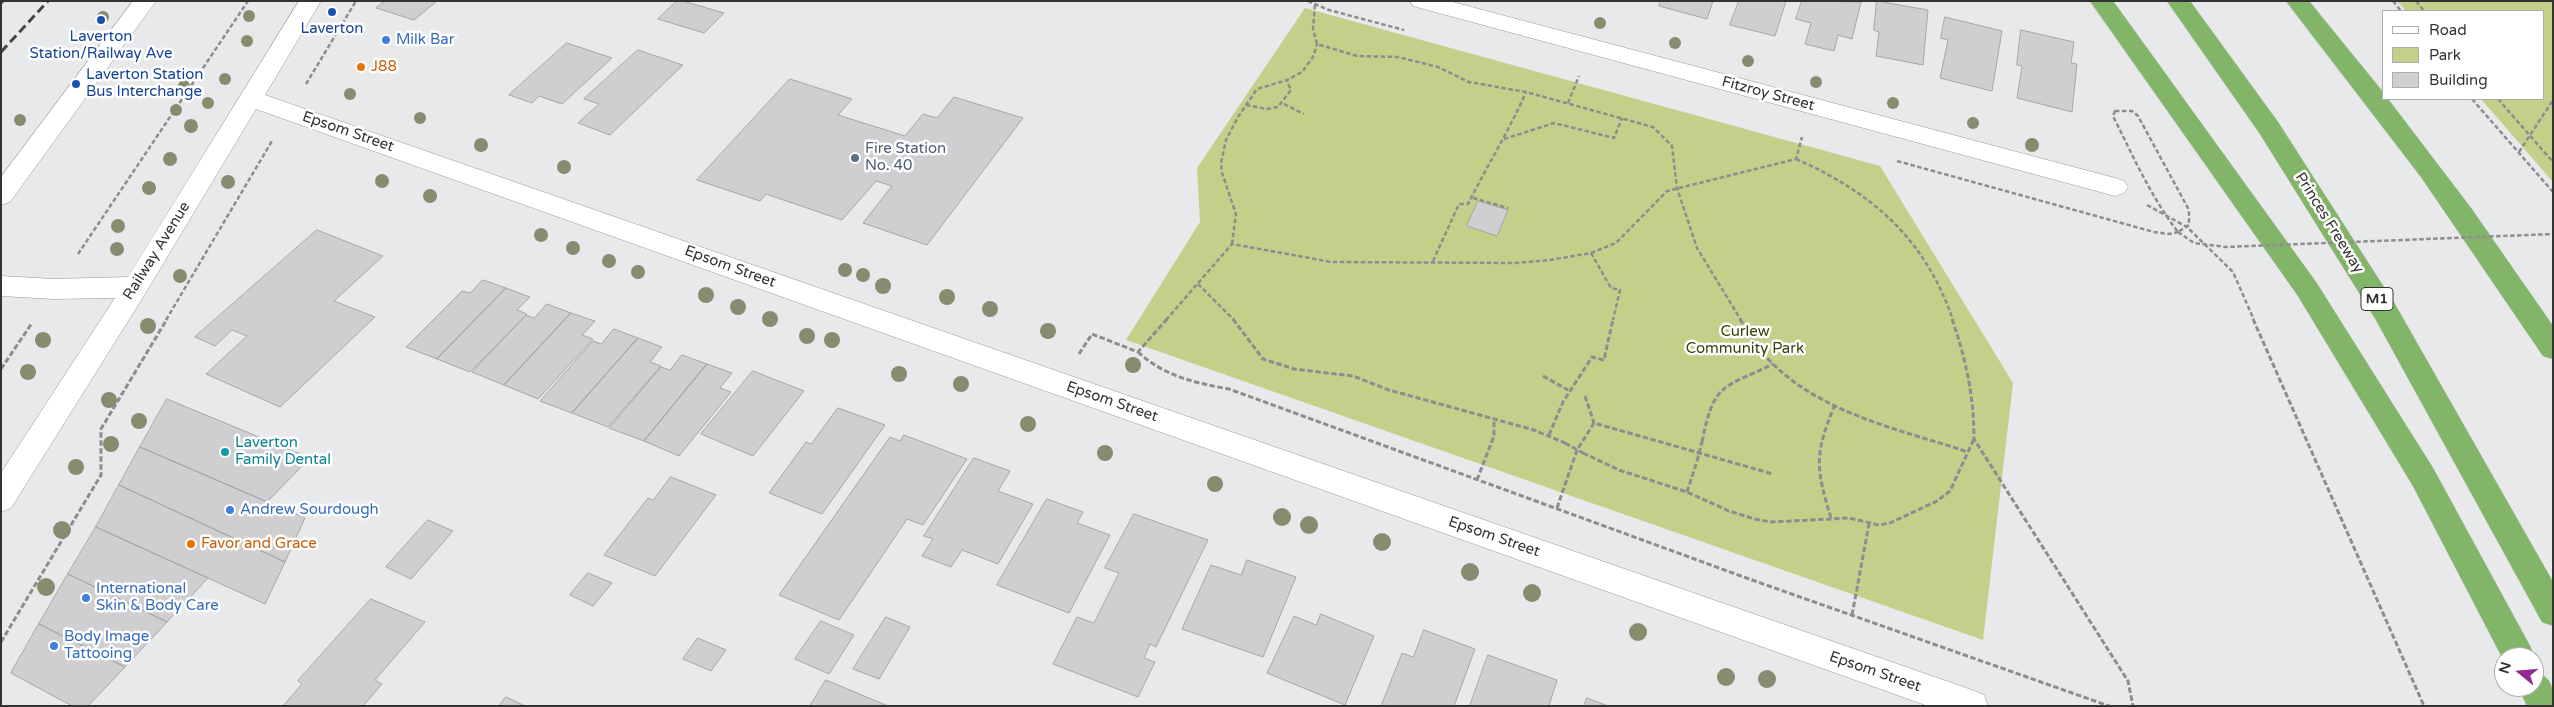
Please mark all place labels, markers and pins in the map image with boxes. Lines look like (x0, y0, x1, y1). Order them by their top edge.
marker: Laverton (326, 6, 338, 18)
marker: Laverton Station/Railway Ave (95, 14, 107, 26)
place label: Laverton (301, 20, 363, 38)
place label: Laverton Station/Railway Ave (30, 28, 172, 63)
place label: Milk Bar (396, 31, 454, 49)
marker: Milk Bar (380, 34, 392, 46)
place label: J88 (371, 58, 397, 76)
marker: J88 (355, 61, 367, 73)
place label: Laverton Station Bus Interchange (86, 66, 203, 101)
marker: Laverton Station Bus Interchange (70, 78, 82, 90)
place label: Fire Station No. 40 (865, 140, 946, 175)
marker: Fire Station No. 40 (849, 152, 861, 164)
place label: Laverton Family Dental (235, 434, 331, 469)
marker: Laverton Family Dental (219, 446, 231, 458)
place label: Andrew Sourdough (240, 501, 379, 519)
marker: Andrew Sourdough (224, 504, 236, 516)
place label: Favor and Grace (201, 535, 317, 553)
marker: Favor and Grace (185, 538, 197, 550)
place label: International Skin & Body Care (96, 580, 219, 615)
marker: International Skin & Body Care (80, 592, 92, 604)
place label: Body Image Tattooing (64, 628, 149, 663)
marker: Body Image Tattooing (48, 640, 60, 652)

